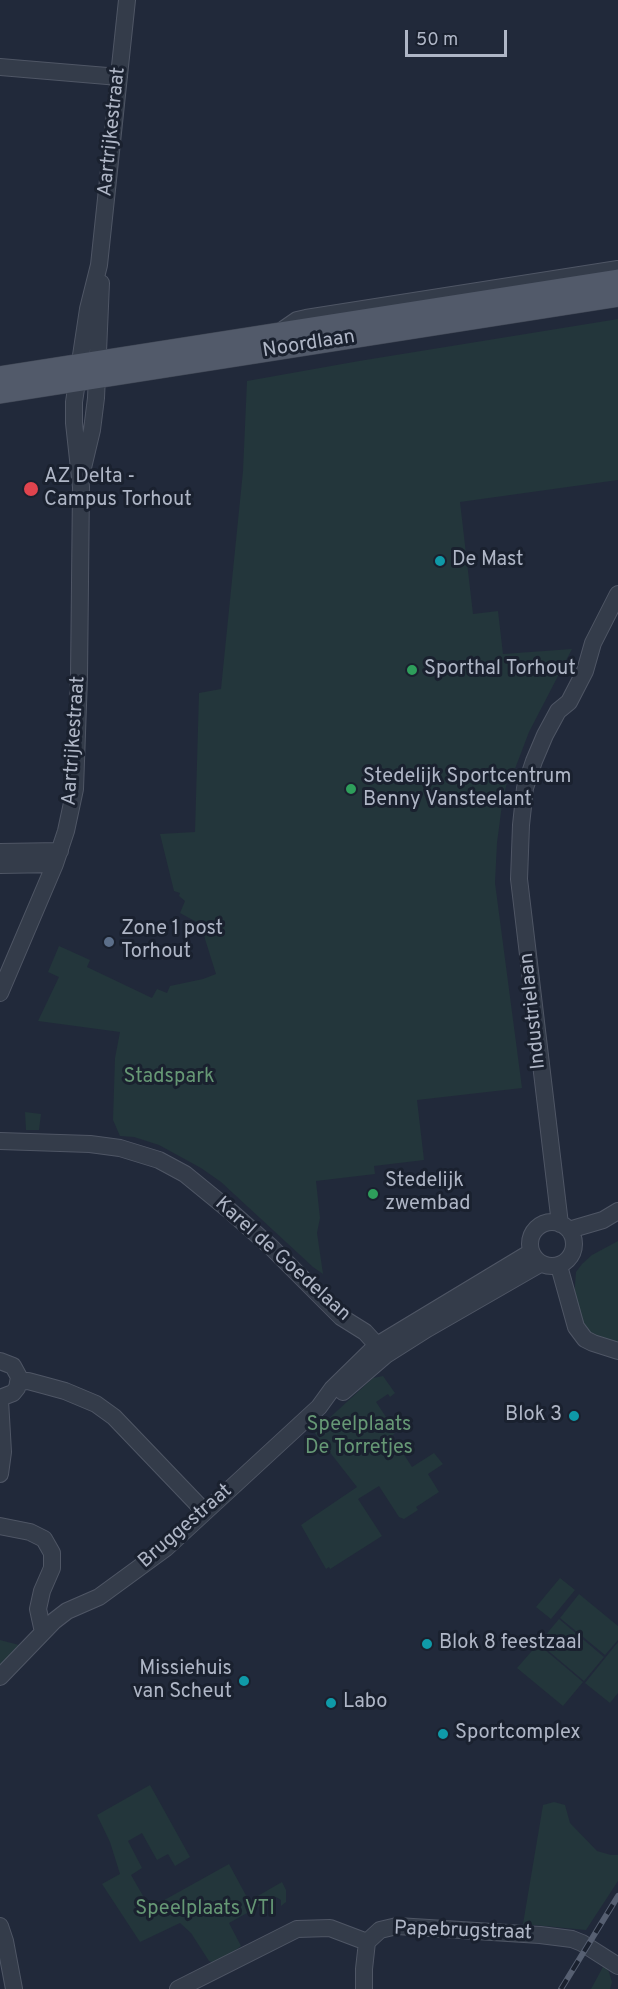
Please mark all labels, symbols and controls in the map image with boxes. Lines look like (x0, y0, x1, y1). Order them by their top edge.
scale bar (408, 18, 510, 56)
text: 50 m (416, 29, 458, 52)
street label: Aartrijkestraat (94, 66, 132, 198)
street label: Noordlaan (261, 326, 357, 364)
place label: AZ Delta - Campus Torhout (44, 466, 192, 513)
marker: AZ Delta - Campus Torhout (22, 480, 40, 498)
place label: De Mast (452, 549, 524, 573)
marker: De Mast (433, 554, 447, 568)
place label: Sporthal Torhout (424, 658, 576, 682)
marker: Sporthal Torhout (405, 663, 419, 677)
street label: Aartrijkestraat (58, 675, 92, 807)
place label: Stedelijk Sportcentrum Benny Vansteelant (363, 766, 571, 813)
marker: Stedelijk Sportcentrum Benny Vansteelant (344, 782, 358, 796)
place label: Zone 1 post Torhout (121, 918, 223, 965)
marker: Zone 1 post Torhout (102, 935, 116, 949)
street label: Industrielaan (516, 952, 552, 1070)
park label: Stadspark (123, 1066, 215, 1090)
place label: Stedelijk zwembad (385, 1170, 470, 1217)
marker: Stedelijk zwembad (366, 1187, 380, 1201)
street label: Karel de Goedelaan (209, 1193, 355, 1327)
place label: Blok 3 (505, 1404, 562, 1428)
marker: Blok 3 (567, 1409, 581, 1423)
park label: Speelplaats De Torretjes (305, 1414, 413, 1461)
street label: Bruggestraat (134, 1480, 238, 1574)
place label: Blok 8 feestzaal (439, 1632, 582, 1656)
marker: Blok 8 feestzaal (420, 1637, 434, 1651)
place label: Missiehuis van Scheut (133, 1658, 232, 1705)
marker: Missiehuis van Scheut (237, 1674, 251, 1688)
place label: Labo (343, 1691, 387, 1715)
marker: Labo (324, 1696, 338, 1710)
place label: Sportcomplex (455, 1722, 581, 1746)
marker: Sportcomplex (436, 1727, 450, 1741)
park label: Speelplaats VTI (135, 1898, 275, 1922)
street label: Papebrugstraat (394, 1918, 532, 1946)

